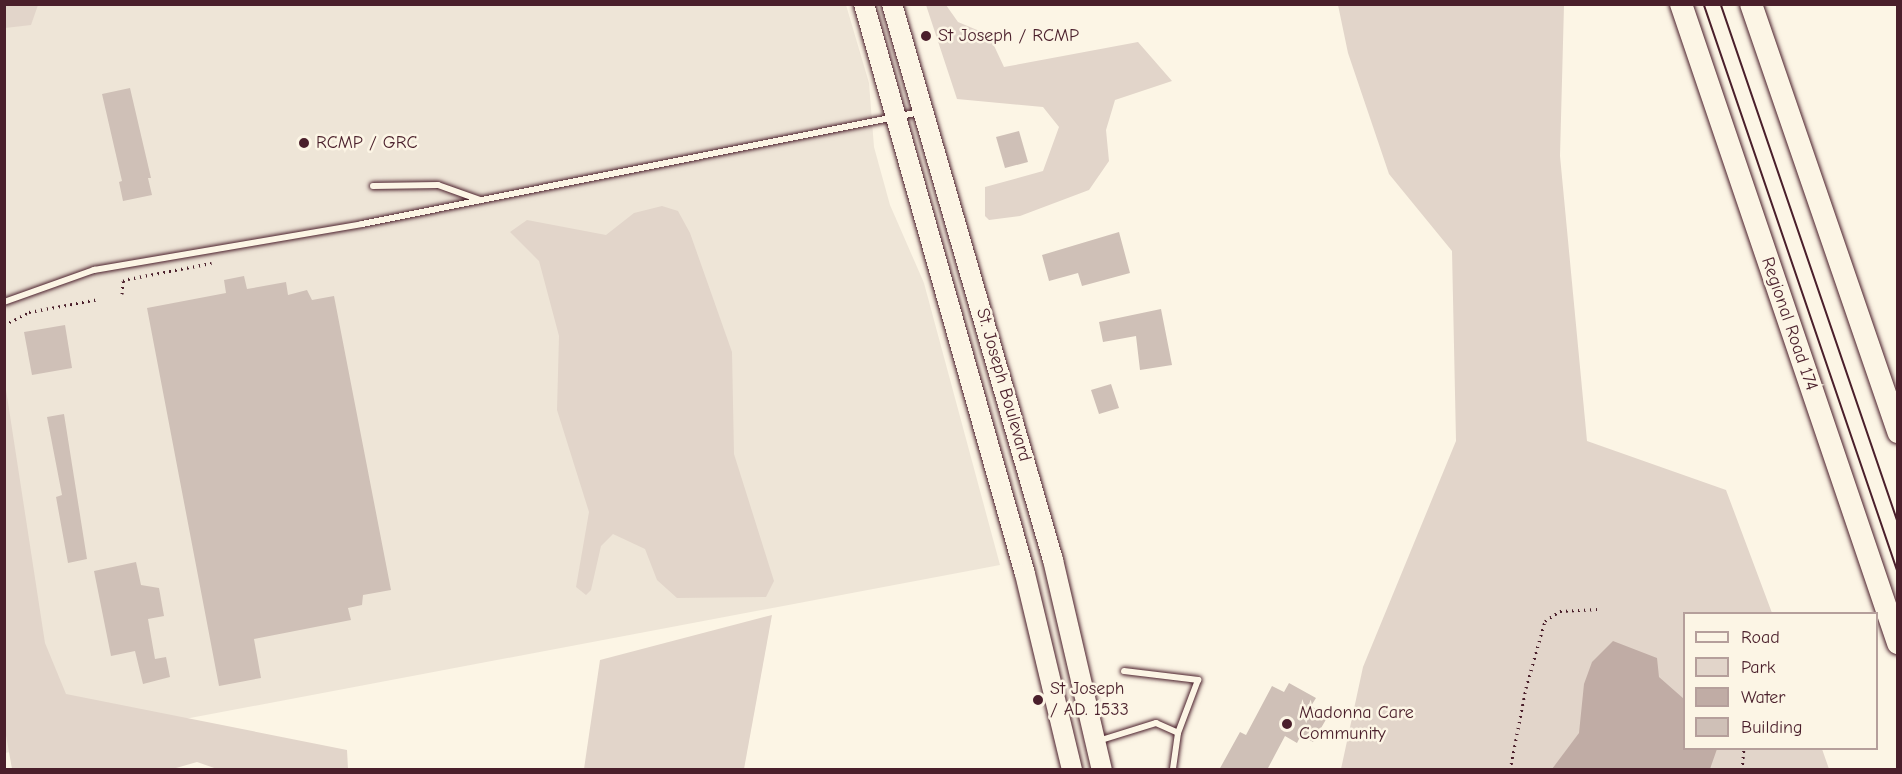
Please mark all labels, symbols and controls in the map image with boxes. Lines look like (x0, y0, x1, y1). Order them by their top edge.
place label: St Joseph / RCMP (938, 25, 1079, 47)
marker: St Joseph / RCMP (919, 29, 933, 43)
place label: RCMP / GRC (316, 132, 417, 154)
marker: RCMP / GRC (297, 136, 311, 150)
street label: Regional Road 174 (1756, 254, 1822, 394)
street label: St. Joseph Boulevard (971, 306, 1035, 464)
legend (1683, 612, 1878, 750)
text: Road (1741, 627, 1780, 648)
text: Park (1741, 657, 1775, 678)
place label: St Joseph / AD. 1533 (1050, 679, 1129, 722)
text: Water (1741, 687, 1785, 708)
marker: St Joseph / AD. 1533 (1031, 693, 1045, 707)
place label: Madonna Care Community (1299, 703, 1414, 746)
marker: Madonna Care Community (1280, 717, 1294, 731)
text: Building (1741, 717, 1803, 738)

